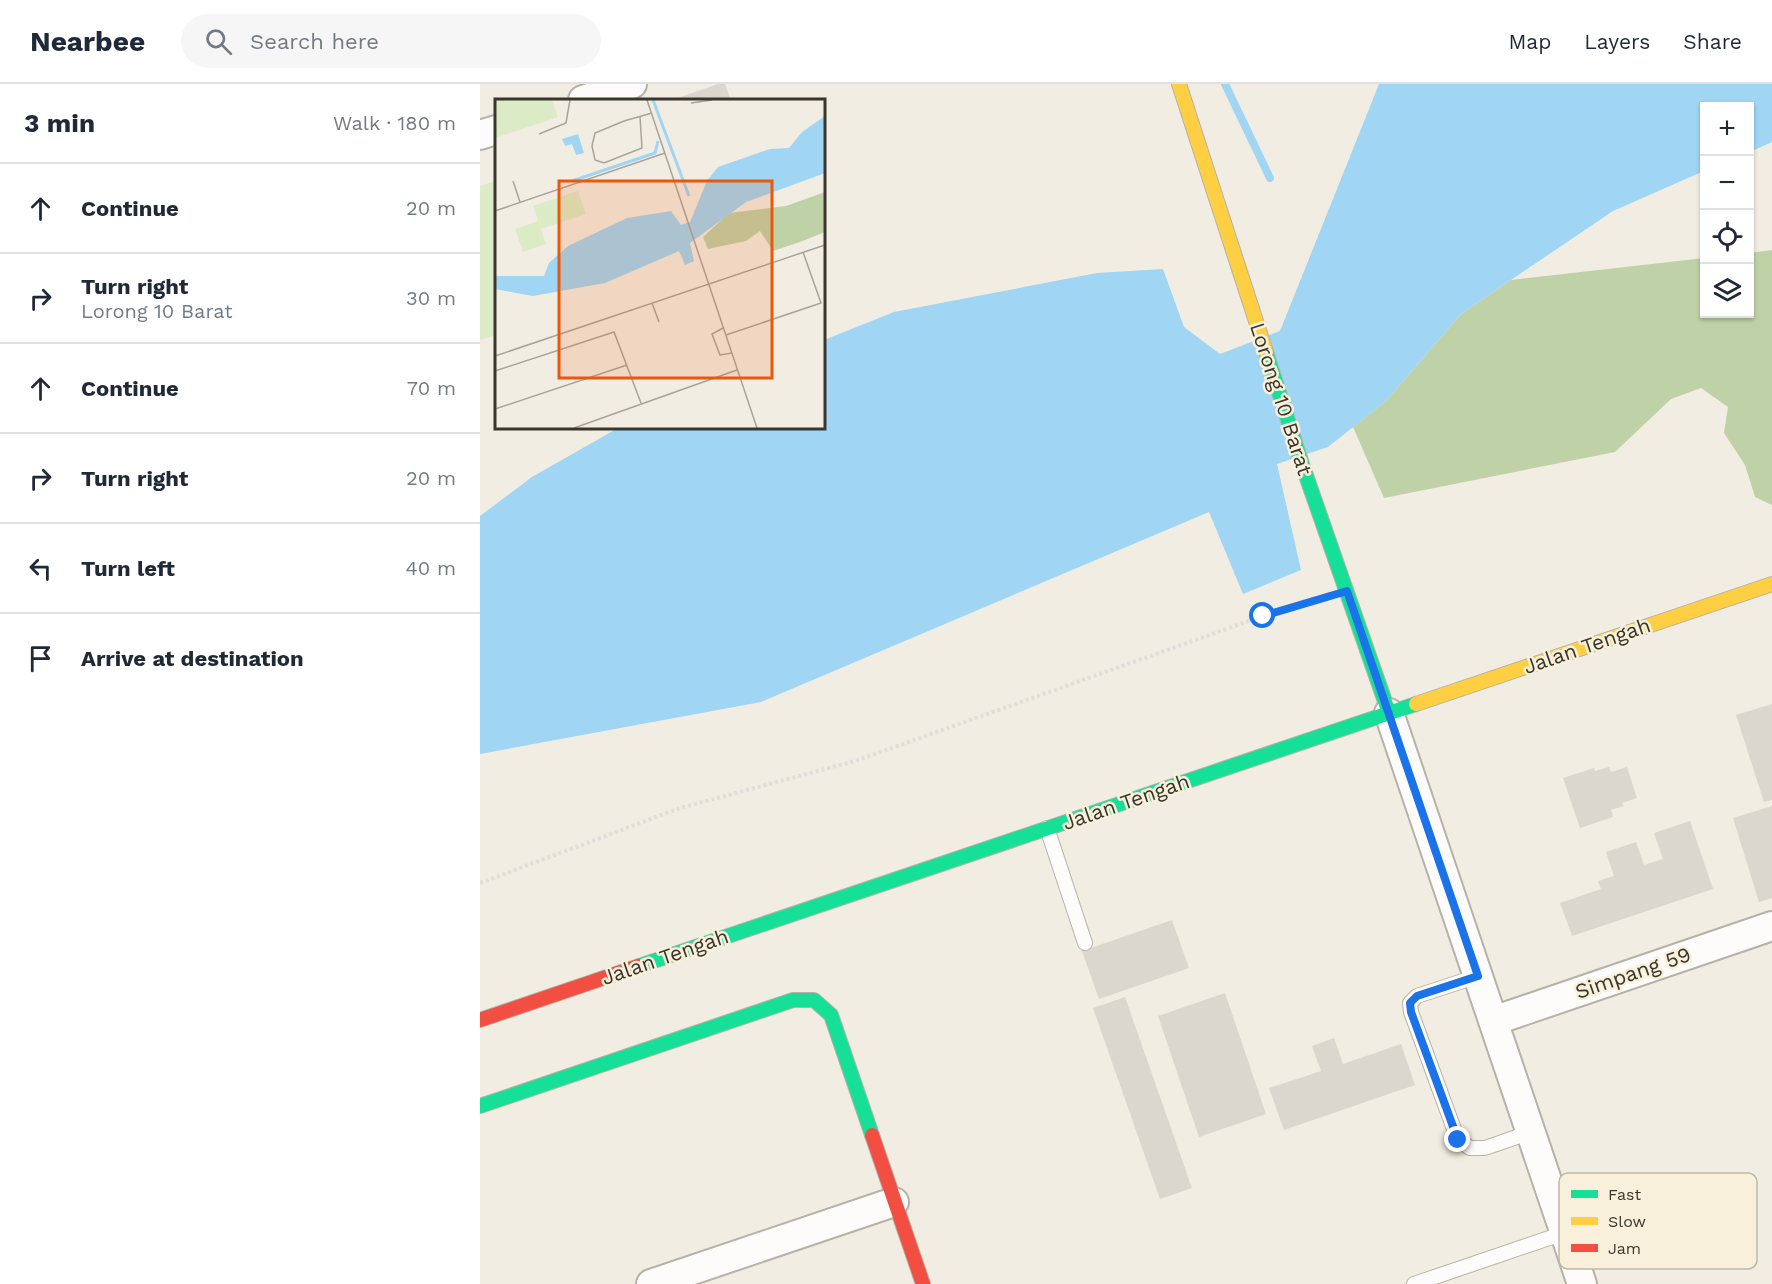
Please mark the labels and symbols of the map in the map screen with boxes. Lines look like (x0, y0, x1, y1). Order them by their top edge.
inset map (495, 99, 825, 429)
street label: Lorong 10 Barat (1245, 319, 1318, 479)
route start (1249, 602, 1275, 628)
street label: Jalan Tengah (1520, 612, 1654, 679)
street label: Jalan Tengah (1059, 768, 1193, 835)
street label: Jalan Tengah (598, 923, 732, 990)
street label: Simpang 59 (1572, 941, 1694, 1004)
route end (1444, 1126, 1470, 1152)
legend (1559, 1173, 1757, 1269)
text: Fast (1608, 1185, 1641, 1204)
text: Slow (1608, 1212, 1646, 1231)
text: Jam (1608, 1239, 1641, 1258)

